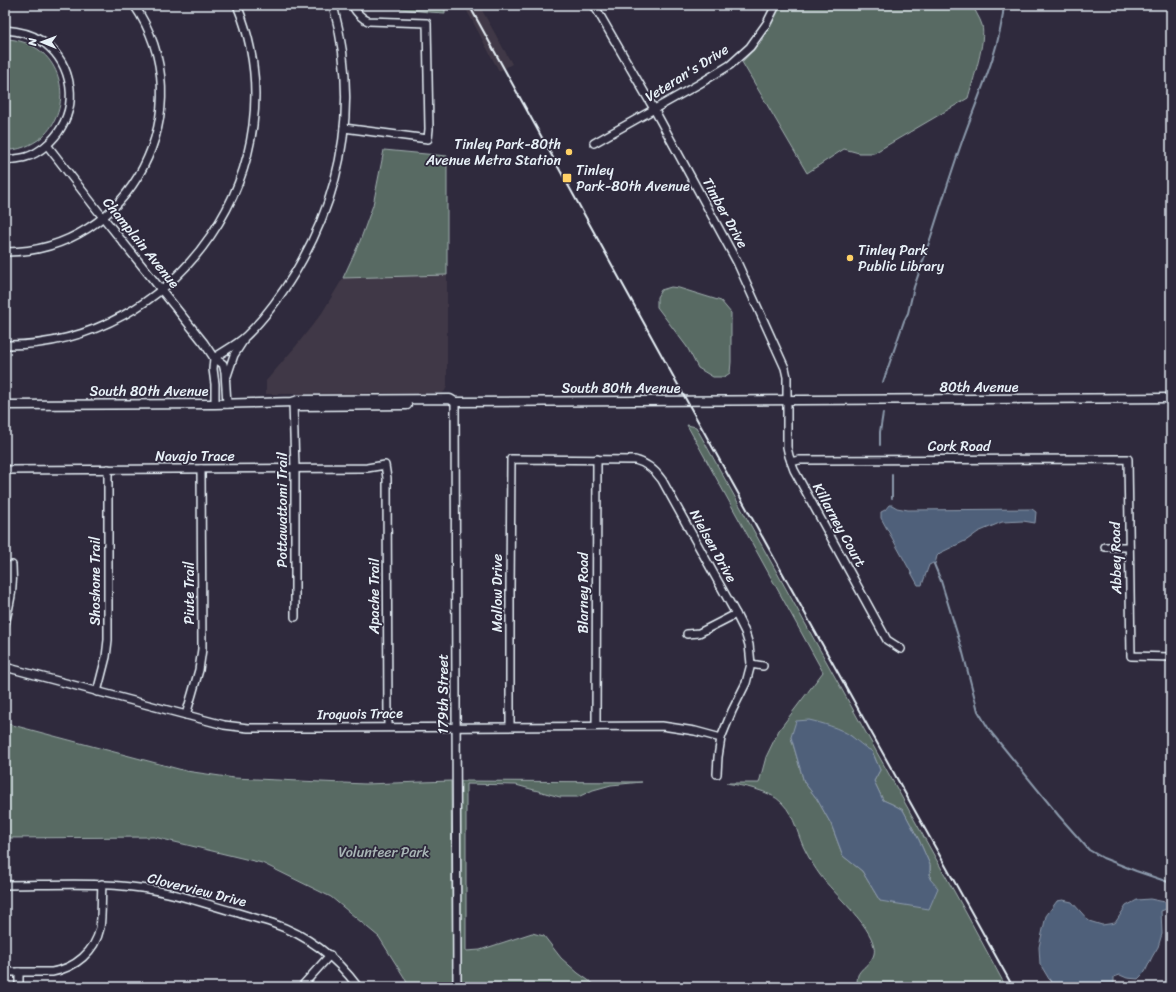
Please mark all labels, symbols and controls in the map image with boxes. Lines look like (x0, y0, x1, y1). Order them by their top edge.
north arrow (22, 22, 62, 62)
text: N (23, 37, 42, 47)
street label: Veteran's Drive (640, 37, 734, 109)
place label: Tinley Park-80th Avenue Metra Station (425, 132, 561, 173)
marker: Tinley Park-80th Avenue Metra Station (564, 147, 574, 157)
place label: Tinley Park-80th Avenue (576, 158, 690, 199)
marker: Tinley Park-80th Avenue (561, 172, 573, 184)
street label: Timber Drive (695, 173, 755, 253)
street label: Champlain Avenue (96, 192, 186, 295)
place label: Tinley Park Public Library (858, 238, 945, 279)
marker: Tinley Park Public Library (845, 253, 855, 263)
street label: 80th Avenue (939, 375, 1019, 400)
street label: South 80th Avenue (561, 376, 681, 401)
street label: South 80th Avenue (89, 379, 209, 404)
street label: Cork Road (928, 434, 992, 459)
street label: Navajo Trace (155, 444, 235, 469)
street label: Pottawattomi Trail (270, 451, 295, 568)
street label: Killarney Court (805, 478, 873, 572)
street label: Nielsen Drive (682, 505, 744, 587)
street label: Abbey Road (1103, 520, 1129, 595)
street label: Shoshone Trail (83, 535, 108, 626)
street label: Blarney Road (571, 551, 596, 634)
street label: Mallow Drive (485, 554, 510, 632)
street label: Apache Trail (362, 557, 387, 635)
street label: Piute Trail (177, 560, 202, 625)
street label: 179th Street (431, 654, 456, 734)
street label: Iroquois Trace (316, 701, 403, 727)
park label: Volunteer Park (339, 840, 429, 865)
street label: Cloverview Drive (145, 866, 249, 914)

